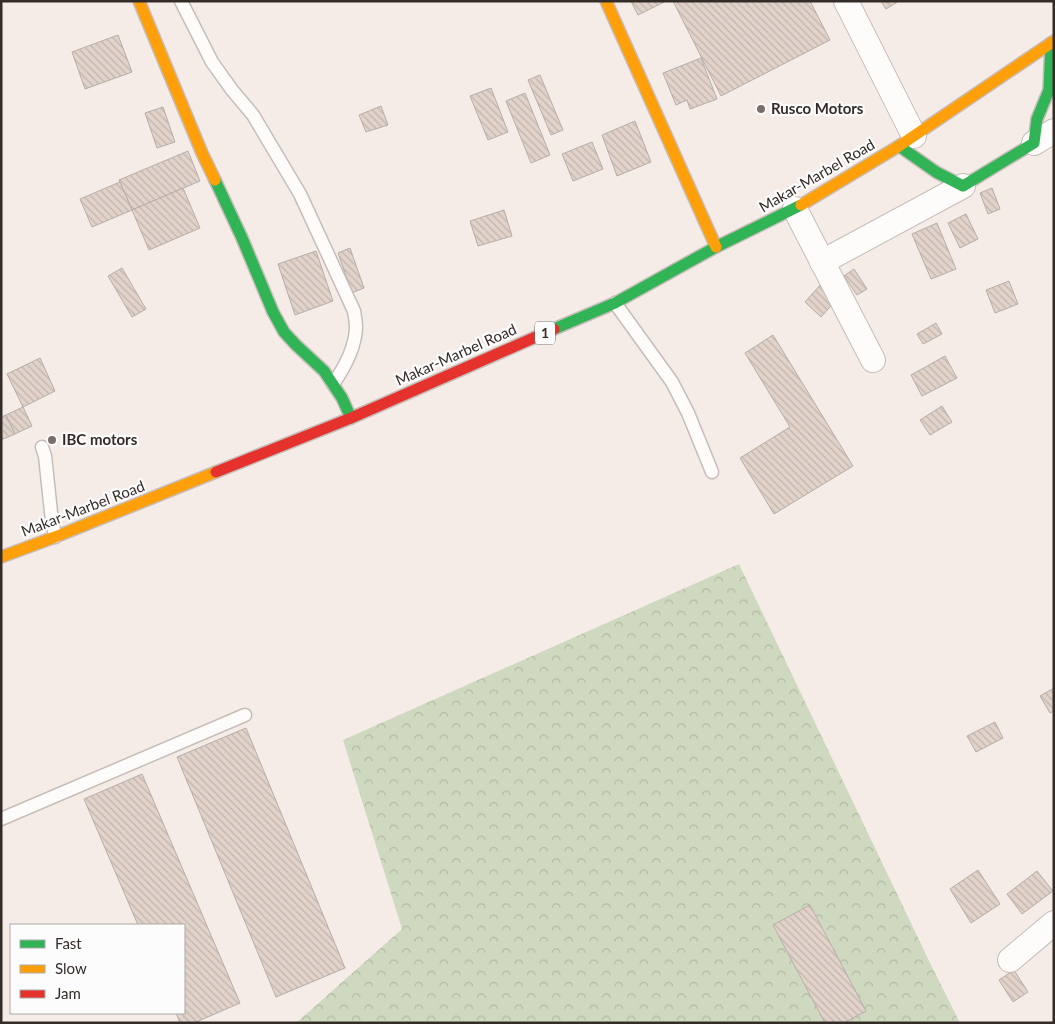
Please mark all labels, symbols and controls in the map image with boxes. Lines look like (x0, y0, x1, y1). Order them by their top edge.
place label: Rusco Motors (771, 99, 864, 117)
marker: Rusco Motors (755, 103, 767, 115)
street label: Makar-Marbel Road (755, 135, 878, 216)
street label: Makar-Marbel Road (392, 319, 519, 389)
road number: 1 (535, 322, 555, 344)
place label: IBC motors (62, 430, 138, 448)
marker: IBC motors (46, 434, 58, 446)
street label: Makar-Marbel Road (18, 476, 147, 540)
legend (10, 924, 185, 1014)
text: Fast (55, 934, 82, 952)
text: Slow (55, 959, 87, 977)
text: Jam (55, 984, 81, 1002)

